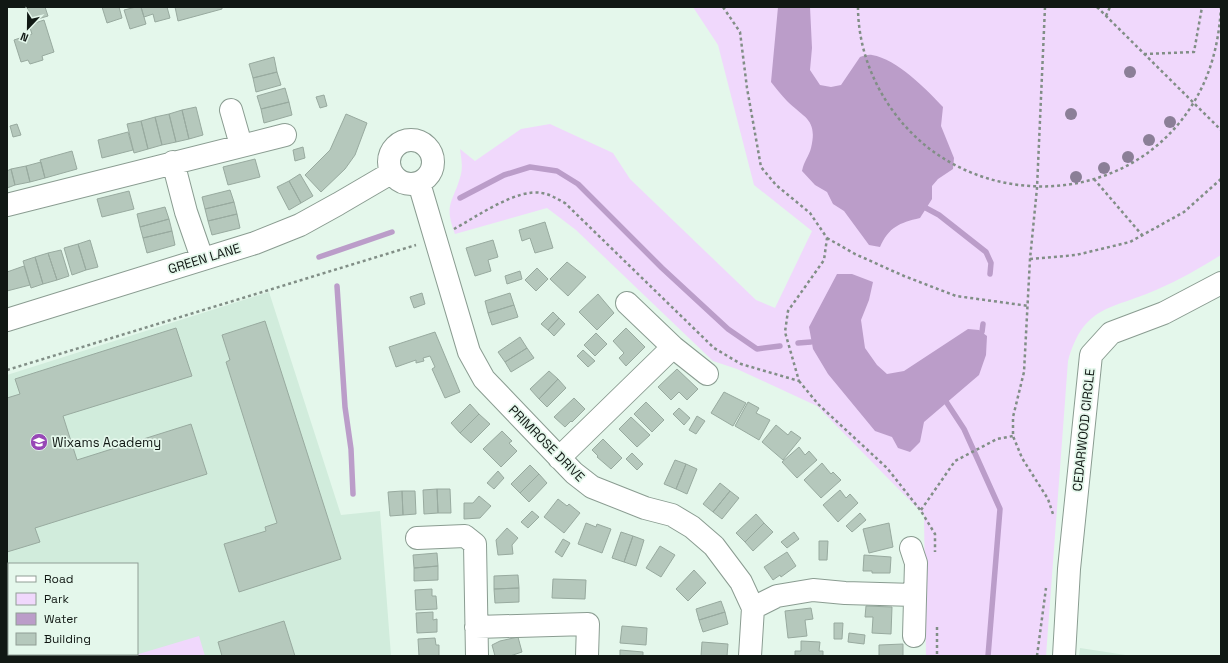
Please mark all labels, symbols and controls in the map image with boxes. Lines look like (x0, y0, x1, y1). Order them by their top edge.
north arrow (8, 8, 48, 48)
text: N (18, 29, 30, 45)
street label: GREEN LANE (166, 239, 242, 278)
street label: CEDARWOOD CIRCLE (1069, 368, 1098, 492)
street label: PRIMROSE DRIVE (505, 402, 588, 485)
school or university icon: Wixams Academy (29, 432, 49, 452)
place label: Wixams Academy (52, 434, 161, 451)
legend (8, 563, 138, 655)
text: Road (44, 571, 73, 587)
text: Park (44, 591, 69, 607)
text: Water (44, 611, 78, 627)
text: Building (44, 631, 91, 647)

